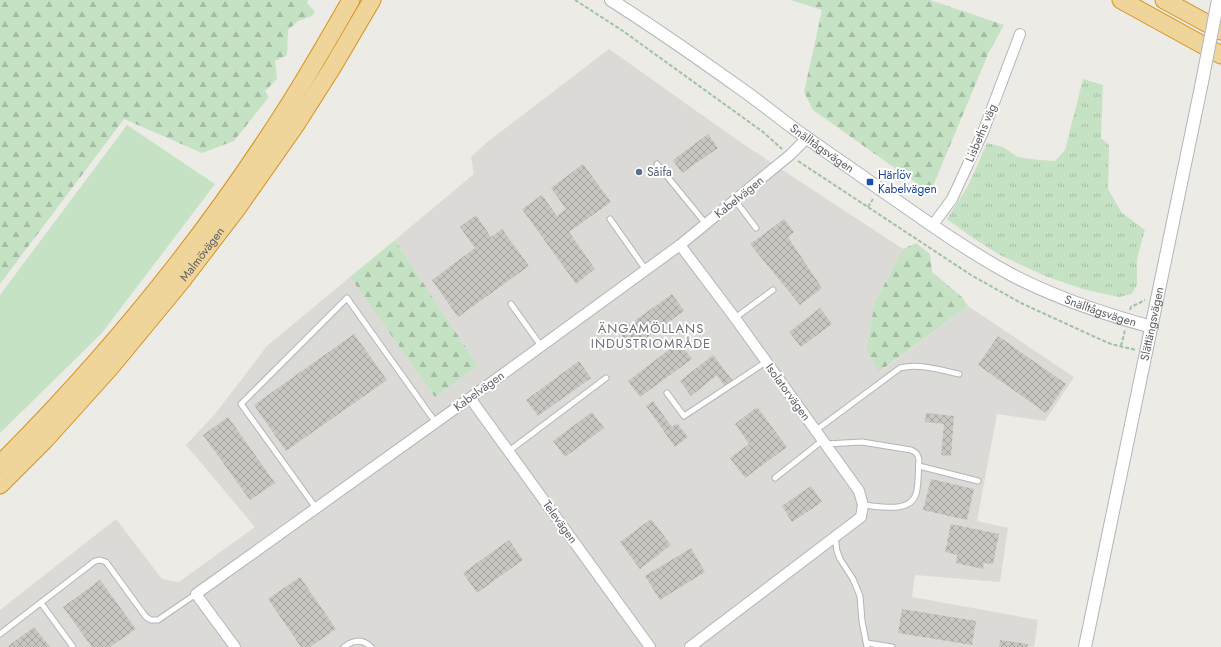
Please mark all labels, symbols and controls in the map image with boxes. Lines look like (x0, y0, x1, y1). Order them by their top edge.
street label: Lisbeths väg (961, 101, 1001, 165)
street label: Snälltågsvägen (786, 119, 858, 177)
place label: Såifa (647, 163, 672, 181)
place label: Härlöv Kabelvägen (878, 166, 937, 198)
marker: Såifa (634, 167, 644, 177)
street label: Kabelvägen (711, 172, 767, 222)
marker: Härlöv Kabelvägen (865, 177, 875, 187)
street label: Malmövägen (175, 223, 229, 285)
street label: Slättängsvägen (1135, 285, 1168, 362)
street label: Snälltågsvägen (1062, 290, 1139, 331)
district label: ÄNGAMÖLLANS INDUSTRIOMRÅDE (591, 319, 711, 353)
street label: Isolatorvägen (761, 360, 815, 424)
street label: Kabelvägen (450, 366, 508, 416)
street label: Televägen (538, 497, 582, 547)

